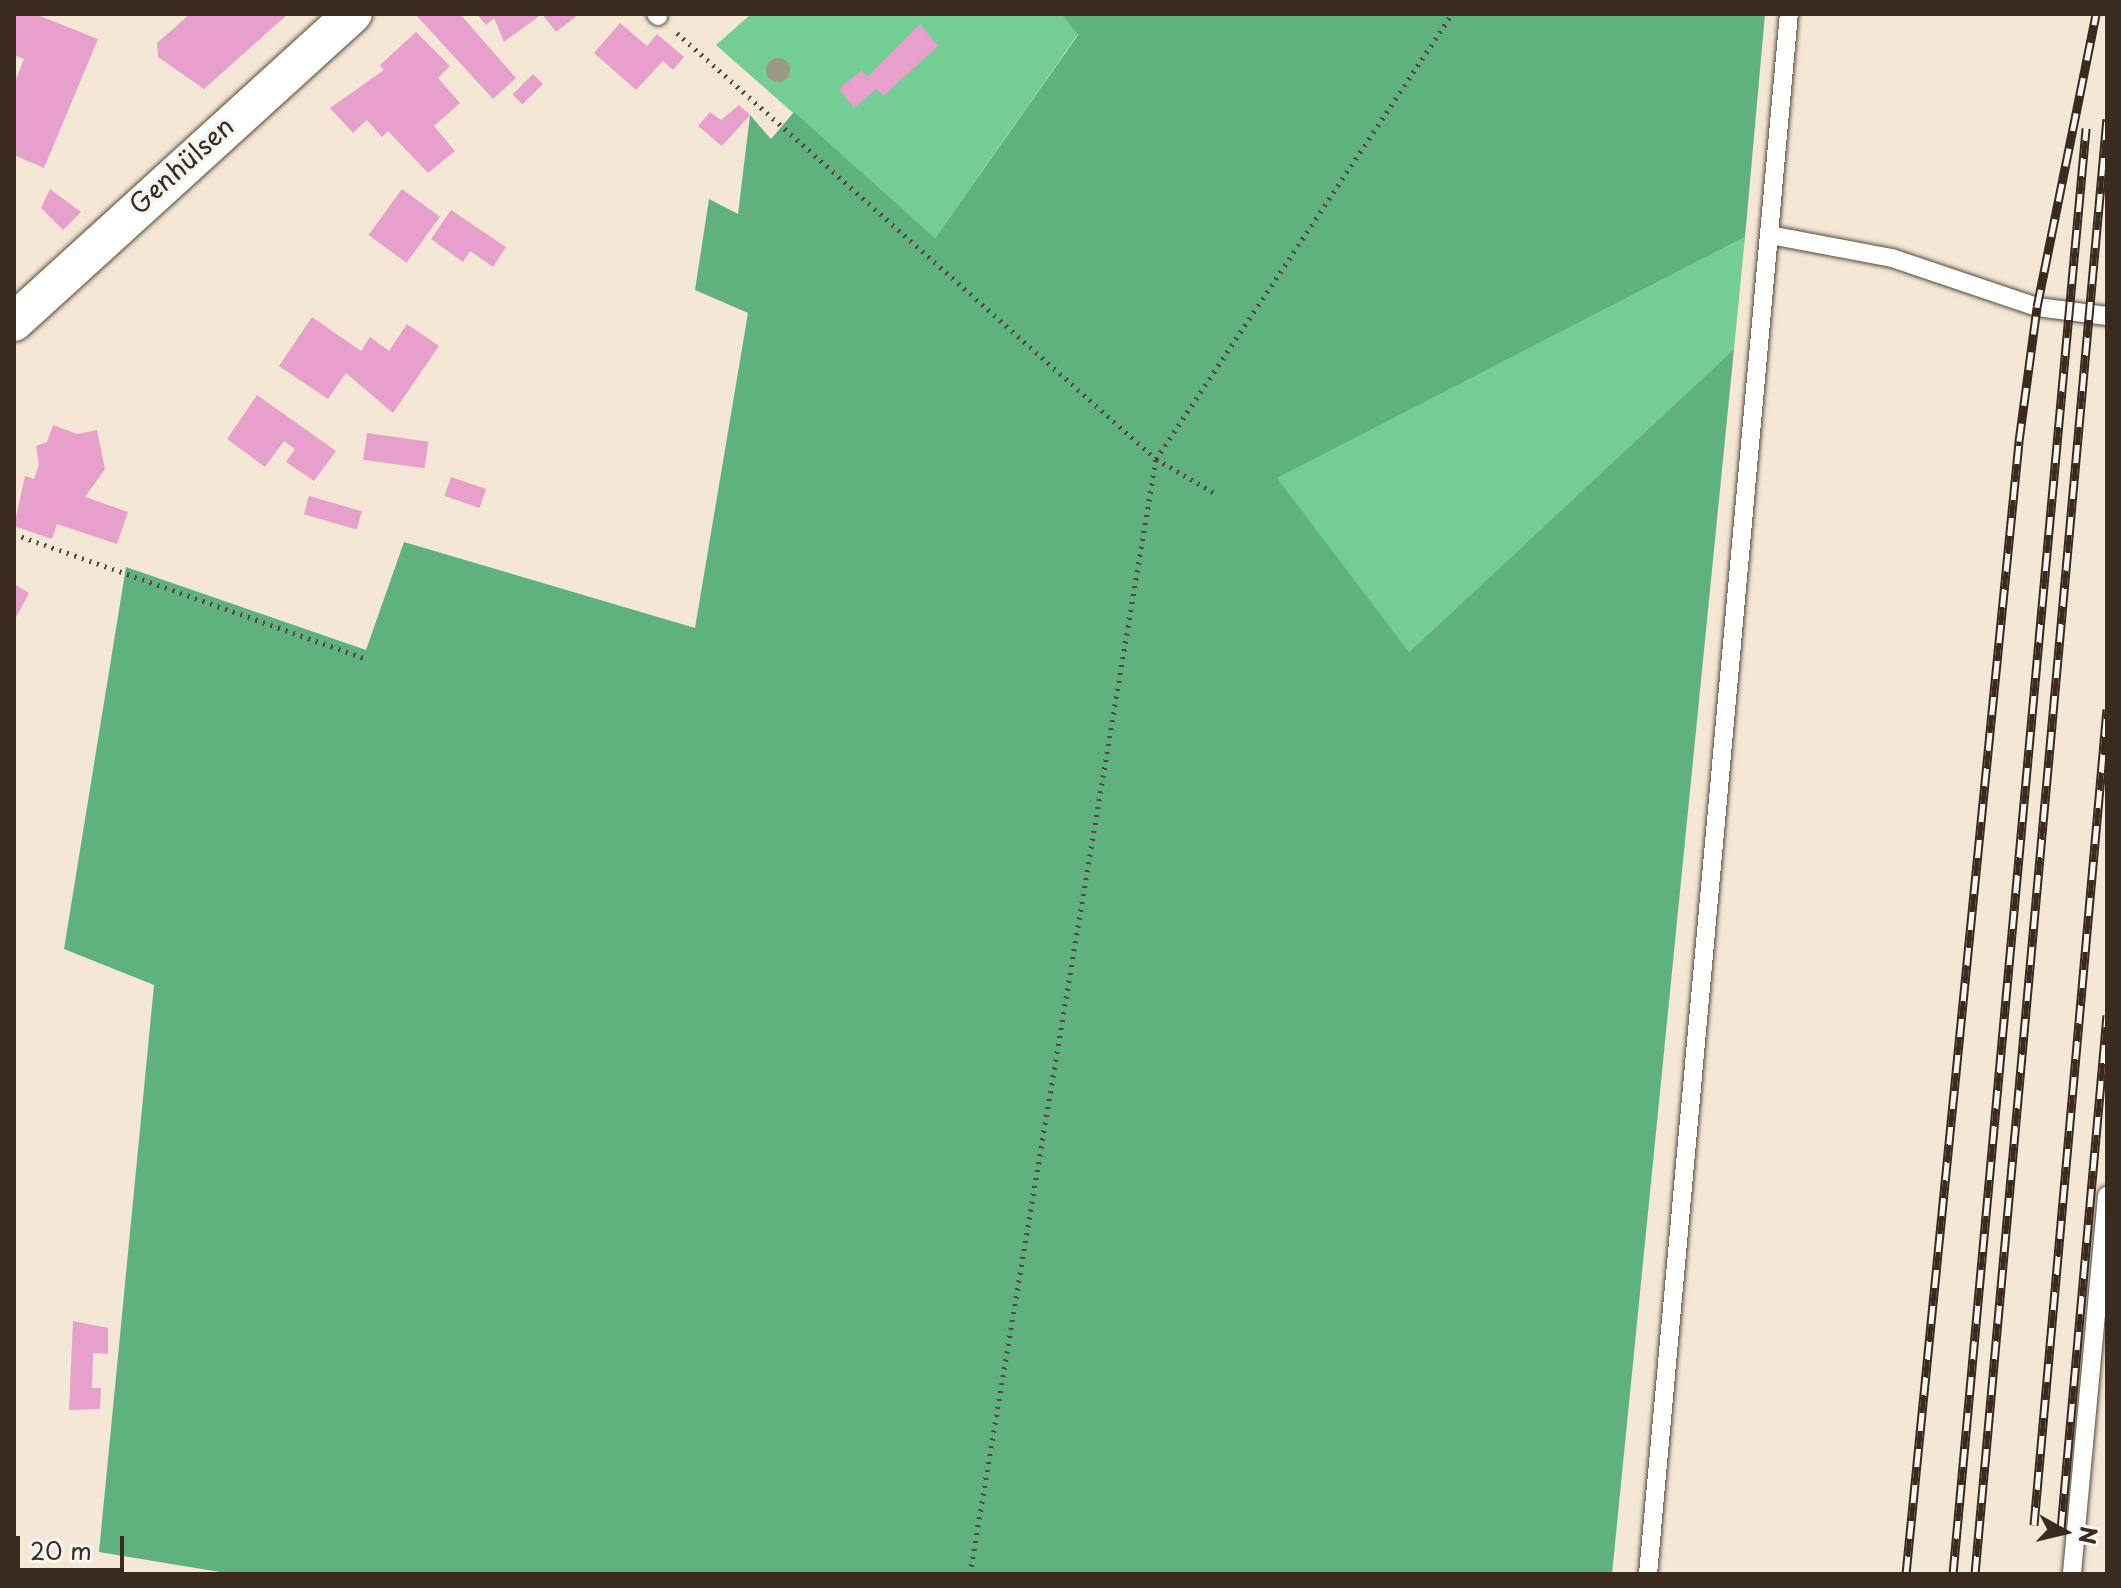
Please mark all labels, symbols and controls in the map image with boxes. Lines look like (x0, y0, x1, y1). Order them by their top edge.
street label: Genhülsen (122, 110, 240, 220)
north arrow (2025, 1492, 2105, 1572)
scale bar (20, 1520, 128, 1570)
text: N (2072, 1524, 2107, 1546)
text: 20 m (30, 1532, 92, 1568)

